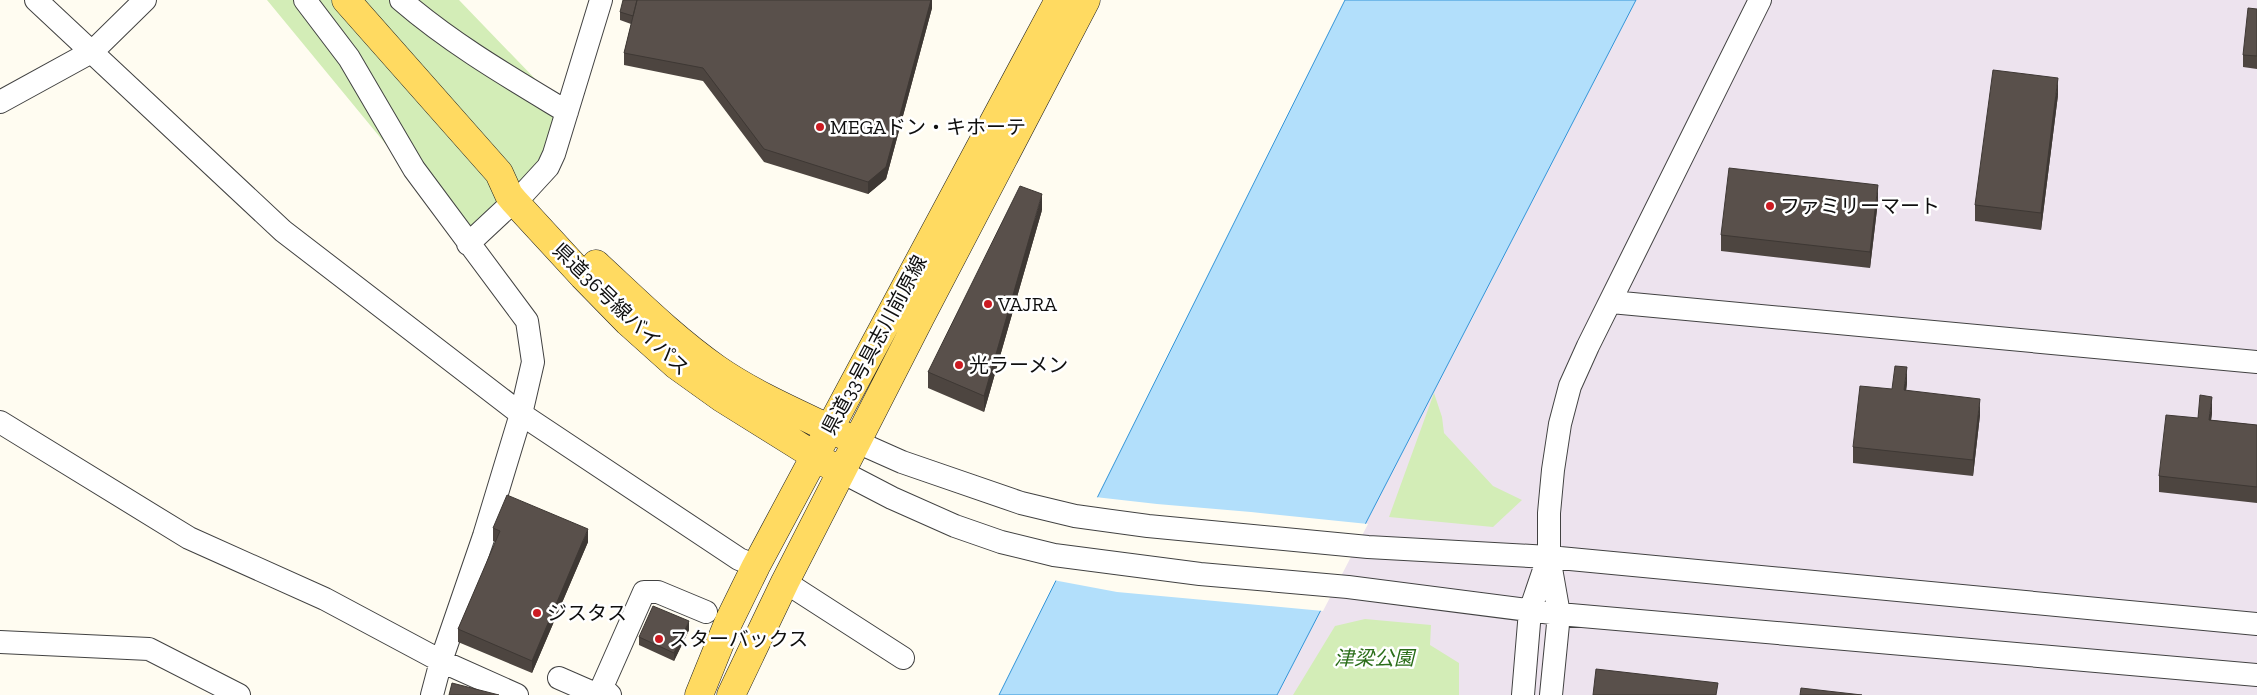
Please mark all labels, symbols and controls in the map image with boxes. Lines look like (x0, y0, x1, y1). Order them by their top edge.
place label: MEGAドン・キホーテ (830, 115, 1026, 139)
marker: MEGAドン・キホーテ (814, 121, 826, 133)
place label: ファミリーマート (1780, 194, 1940, 218)
marker: ファミリーマート (1764, 200, 1776, 212)
street label: 県道36号線バイパス (548, 238, 694, 380)
street label: 県道33号具志川前原線 (817, 251, 931, 439)
place label: VAJRA (997, 292, 1058, 316)
marker: VAJRA (982, 298, 994, 310)
place label: 光ラーメン (969, 353, 1068, 377)
marker: 光ラーメン (953, 359, 965, 371)
place label: ジスタス (547, 601, 627, 625)
marker: ジスタス (531, 607, 543, 619)
place label: スターバックス (669, 627, 808, 651)
marker: スターバックス (653, 633, 665, 645)
park label: 津梁公園 (1334, 646, 1417, 670)

